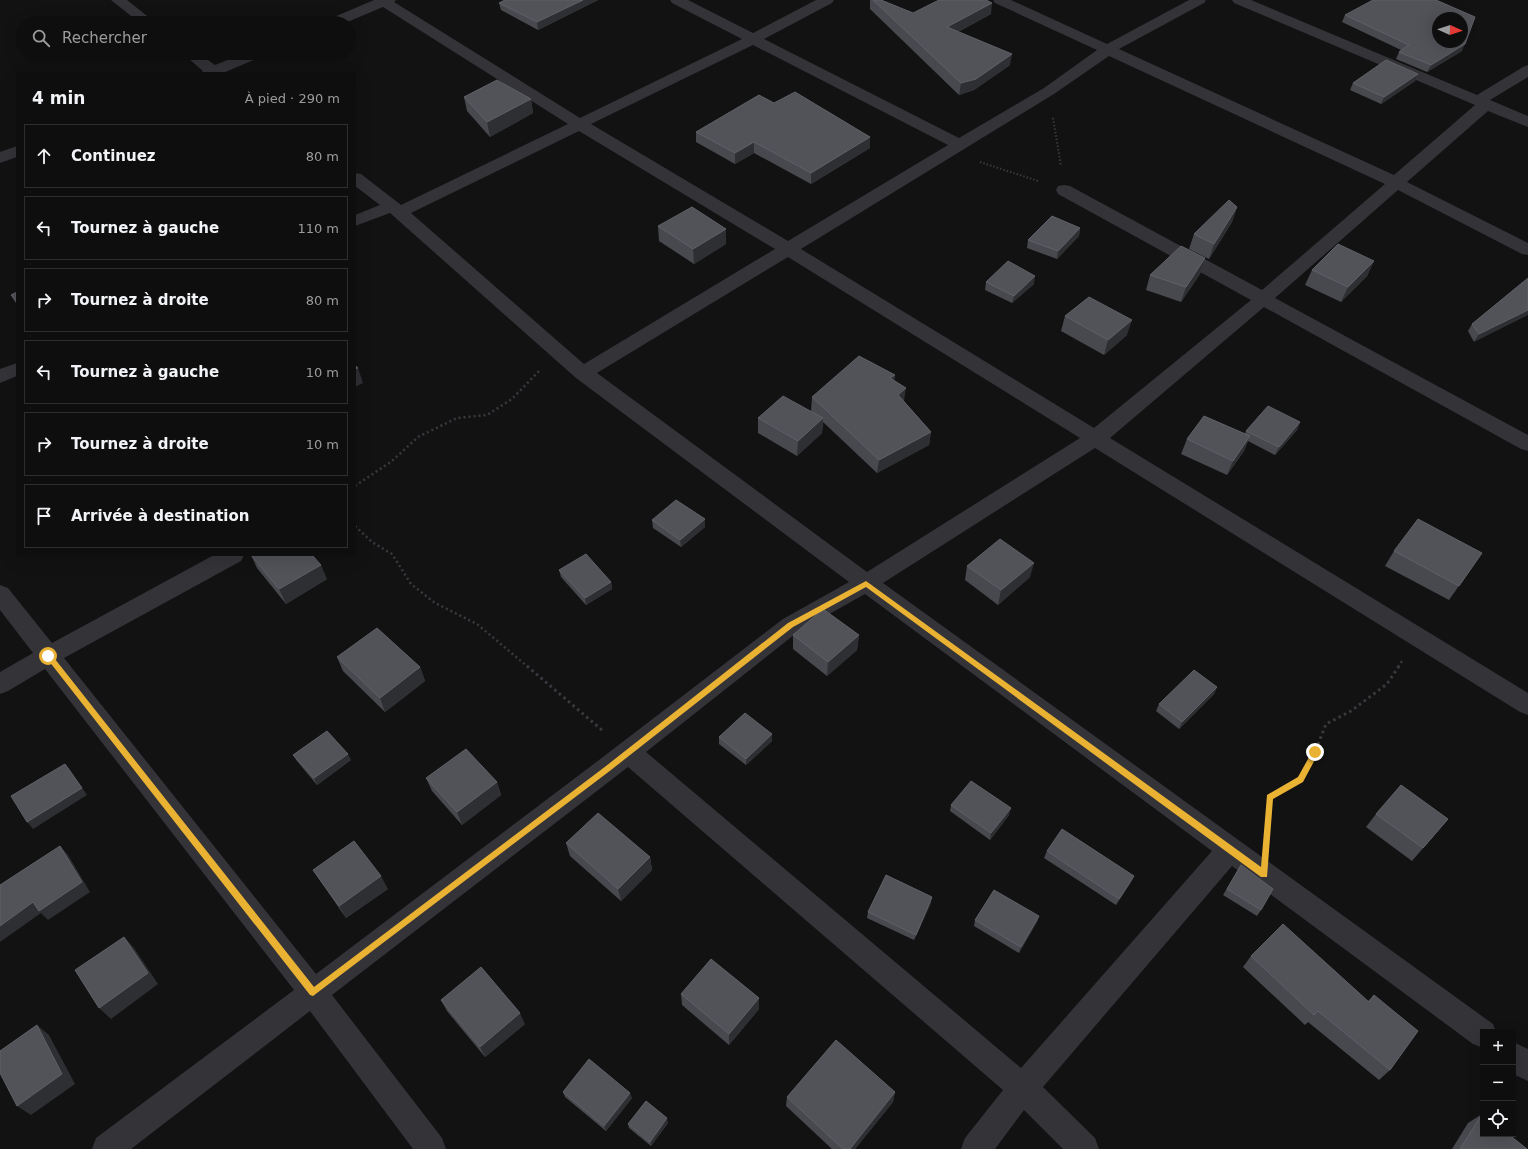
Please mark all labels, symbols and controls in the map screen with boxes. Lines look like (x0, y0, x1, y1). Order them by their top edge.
north arrow (1432, 12, 1468, 48)
search box (16, 16, 356, 60)
icon: search (30, 27, 52, 49)
text: Rechercher (62, 29, 147, 47)
text: 4 min (32, 88, 85, 108)
text: À pied · 290 m (245, 91, 340, 106)
icon: ahead (33, 145, 55, 167)
text: Continuez (71, 147, 156, 165)
text: 80 m (306, 149, 339, 164)
icon: left (33, 217, 55, 239)
text: Tournez à gauche (71, 219, 219, 237)
text: 110 m (297, 221, 339, 236)
icon: right (33, 289, 55, 311)
text: Tournez à droite (71, 291, 209, 309)
text: 80 m (306, 293, 339, 308)
icon: left (33, 361, 55, 383)
text: Tournez à gauche (71, 363, 219, 381)
text: 10 m (306, 365, 339, 380)
icon: right (33, 433, 55, 455)
text: Tournez à droite (71, 435, 209, 453)
text: 10 m (306, 437, 339, 452)
icon: arrive (33, 505, 55, 527)
text: Arrivée à destination (71, 507, 249, 525)
route start (39, 647, 57, 665)
route end (1306, 743, 1324, 761)
map controls (1480, 1029, 1516, 1137)
button: + (1480, 1029, 1516, 1065)
button: − (1480, 1065, 1516, 1101)
button: locate (1480, 1101, 1516, 1137)

